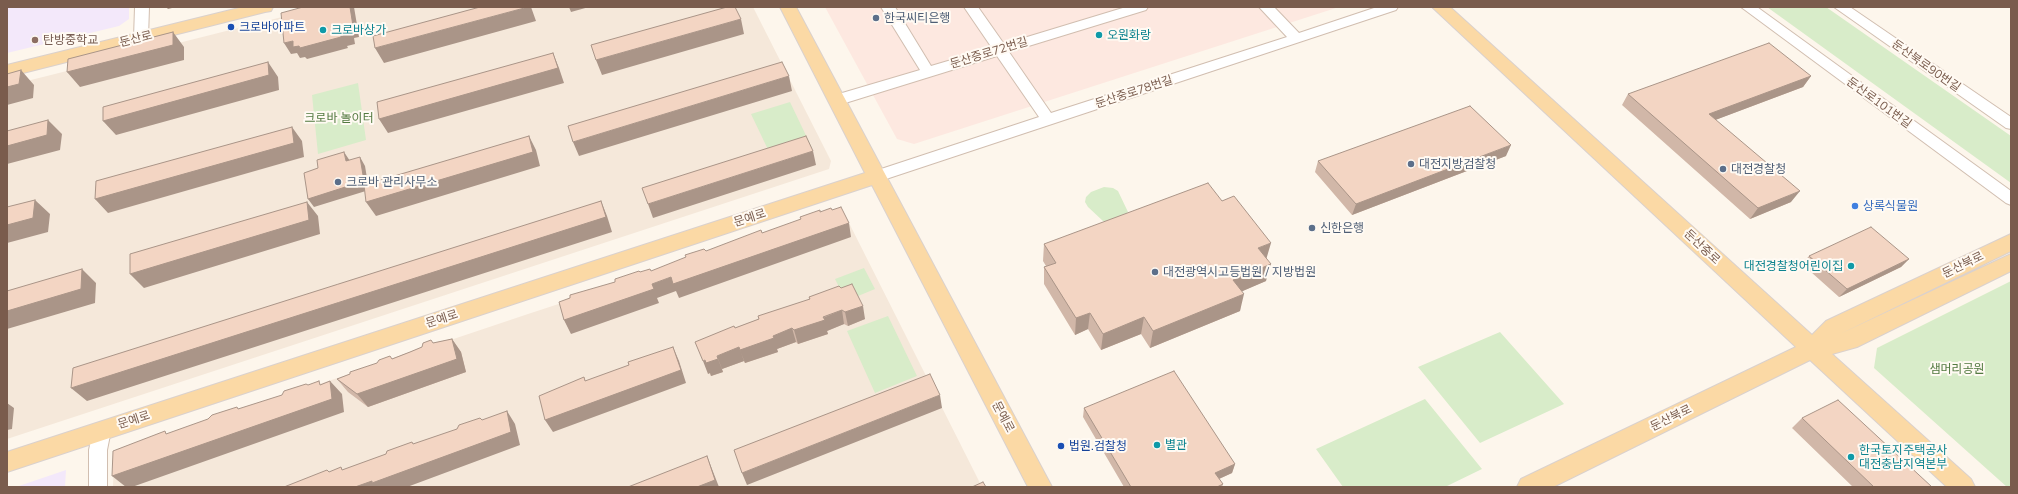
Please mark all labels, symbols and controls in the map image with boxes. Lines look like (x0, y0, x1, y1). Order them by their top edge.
place label: 한국씨티은행 (884, 11, 950, 25)
marker: 한국씨티은행 (871, 13, 881, 23)
place label: 크로바아파트 (239, 20, 305, 34)
marker: 크로바아파트 (226, 22, 236, 32)
place label: 크로바상가 (331, 23, 386, 37)
marker: 크로바상가 (318, 25, 328, 35)
street label: 둔산로 (118, 28, 154, 50)
place label: 오원화랑 (1107, 28, 1151, 42)
marker: 오원화랑 (1094, 30, 1104, 40)
place label: 탄방중학교 (43, 33, 98, 47)
street label: 둔산중로72번길 (948, 34, 1030, 72)
marker: 탄방중학교 (30, 35, 40, 45)
street label: 둔산북로90번길 (1889, 37, 1963, 95)
street label: 둔산중로78번길 (1093, 73, 1175, 111)
street label: 둔산로101번길 (1844, 75, 1914, 131)
park label: 크로바 놀이터 (304, 111, 374, 125)
place label: 대전지방검찰청 (1419, 157, 1496, 171)
marker: 대전지방검찰청 (1406, 159, 1416, 169)
place label: 대전경찰청 (1731, 162, 1786, 176)
marker: 대전경찰청 (1718, 164, 1728, 174)
place label: 크로바 관리사무소 (346, 175, 437, 189)
marker: 크로바 관리사무소 (333, 177, 343, 187)
place label: 상록식물원 (1863, 199, 1918, 213)
marker: 상록식물원 (1850, 201, 1860, 211)
street label: 문예로 (732, 206, 768, 230)
place label: 신한은행 (1320, 221, 1364, 235)
marker: 신한은행 (1307, 223, 1317, 233)
street label: 둔산중로 (1681, 227, 1723, 267)
street label: 둔산북로 (1940, 249, 1986, 281)
place label: 대전경찰청어린이집 (1744, 259, 1843, 273)
marker: 대전경찰청어린이집 (1846, 261, 1856, 271)
place label: 대전광역시고등법원 / 지방법원 (1163, 265, 1316, 279)
marker: 대전광역시고등법원 / 지방법원 (1150, 267, 1160, 277)
street label: 문예로 (424, 307, 460, 331)
park label: 샘머리공원 (1929, 362, 1985, 376)
street label: 문예로 (989, 399, 1017, 435)
street label: 둔산북로 (1648, 402, 1694, 434)
street label: 문예로 (116, 408, 152, 432)
place label: 별관 (1165, 438, 1187, 452)
place label: 법원.검찰청 (1069, 439, 1127, 453)
marker: 별관 (1152, 440, 1162, 450)
marker: 법원.검찰청 (1056, 441, 1066, 451)
place label: 한국토지주택공사 대전충남지역본부 (1859, 443, 1947, 471)
marker: 한국토지주택공사 대전충남지역본부 (1846, 452, 1856, 462)

